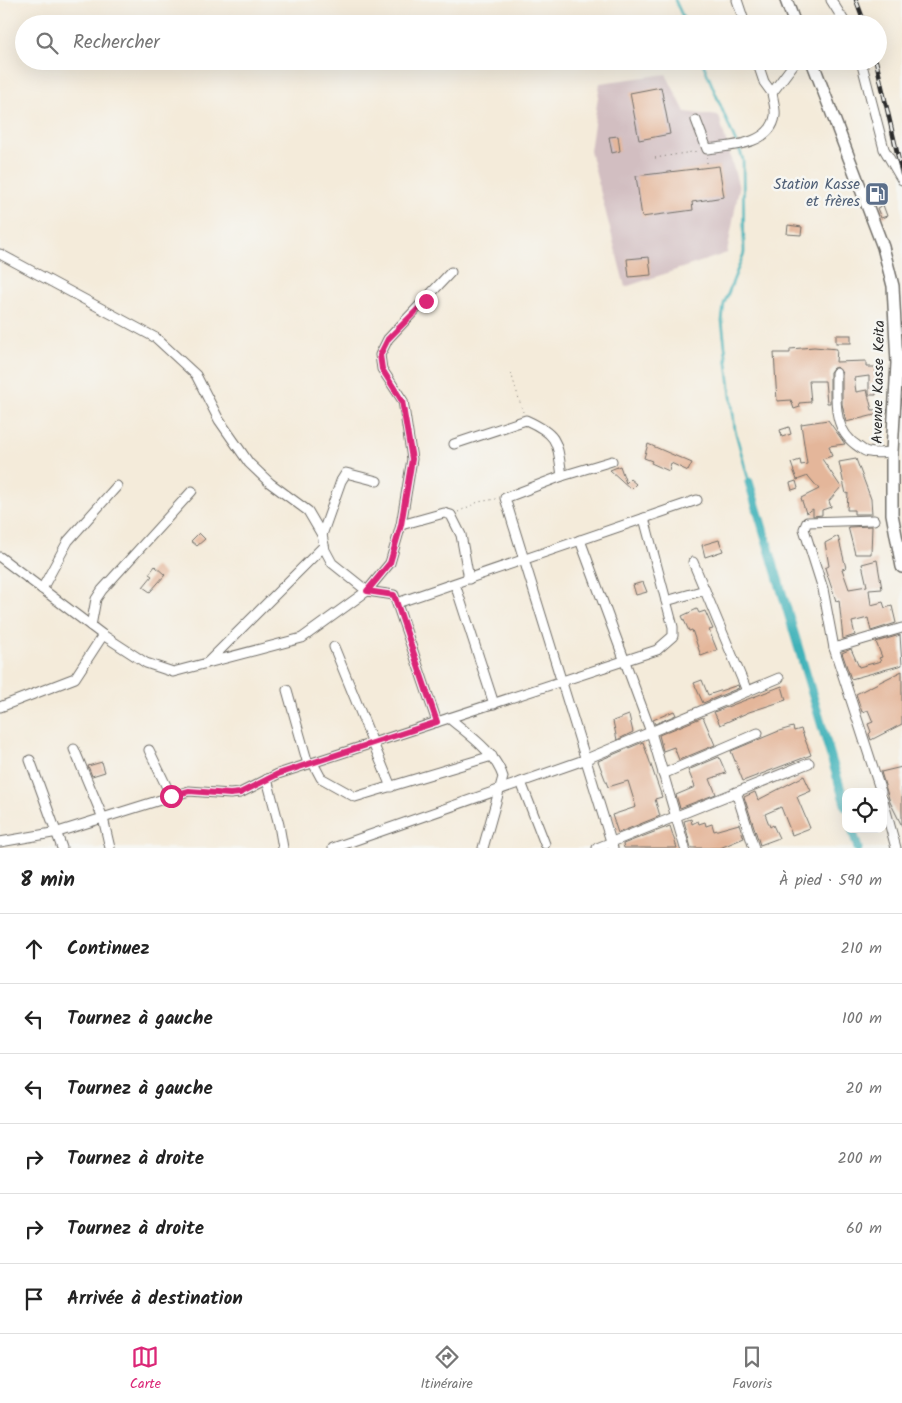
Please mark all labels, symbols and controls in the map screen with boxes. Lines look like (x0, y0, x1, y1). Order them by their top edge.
search box (15, 15, 887, 70)
text: Rechercher (73, 28, 160, 58)
icon: search (33, 29, 61, 57)
place label: Station Kasse et frères (774, 173, 861, 214)
fuel station icon: Station Kasse et frères (864, 181, 890, 207)
route end (415, 290, 438, 313)
street label: Avenue Kasse Keita (866, 320, 892, 444)
route start (160, 785, 183, 808)
map controls (842, 788, 887, 833)
button: locate (842, 788, 887, 833)
text: 8 min (20, 864, 75, 897)
text: À pied · 590 m (779, 868, 882, 893)
text: Continuez (67, 934, 150, 964)
icon: ahead (20, 935, 48, 963)
text: 210 m (841, 936, 882, 961)
text: Tournez à gauche (67, 1004, 213, 1034)
icon: left (20, 1005, 48, 1033)
text: 100 m (842, 1006, 882, 1031)
text: Tournez à gauche (67, 1074, 213, 1104)
icon: left (20, 1075, 48, 1103)
text: 20 m (846, 1076, 882, 1101)
text: Tournez à droite (67, 1144, 204, 1174)
icon: right (20, 1145, 48, 1173)
text: 200 m (838, 1146, 882, 1171)
text: Tournez à droite (67, 1214, 204, 1244)
icon: right (20, 1215, 48, 1243)
text: 60 m (846, 1216, 882, 1241)
text: Arrivée à destination (67, 1284, 243, 1314)
icon: arrive (20, 1285, 48, 1313)
tab: Carte (130, 1343, 161, 1395)
tab: Itinéraire (421, 1343, 473, 1395)
tab: Favoris (732, 1343, 772, 1395)

